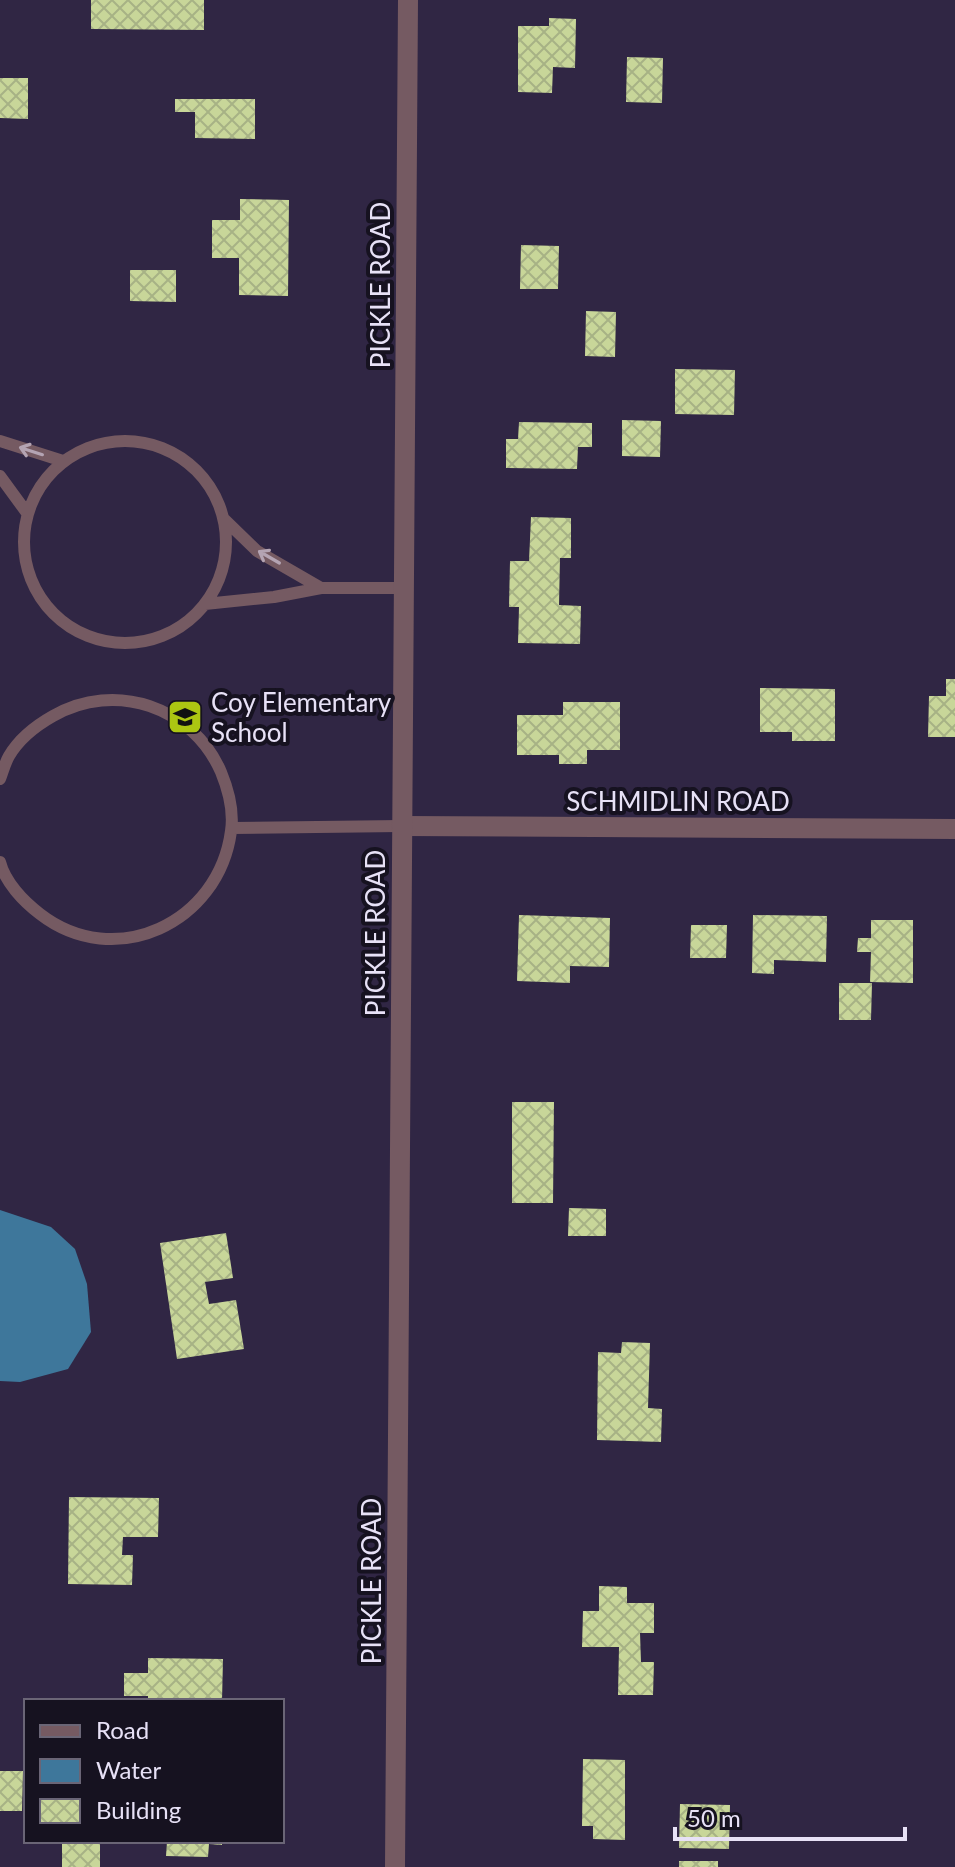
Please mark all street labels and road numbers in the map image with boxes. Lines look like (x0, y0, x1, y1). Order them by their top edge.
street label: PICKLE ROAD (364, 202, 396, 368)
street label: SCHMIDLIN ROAD (566, 785, 790, 817)
street label: PICKLE ROAD (359, 850, 391, 1016)
street label: PICKLE ROAD (355, 1498, 387, 1664)

